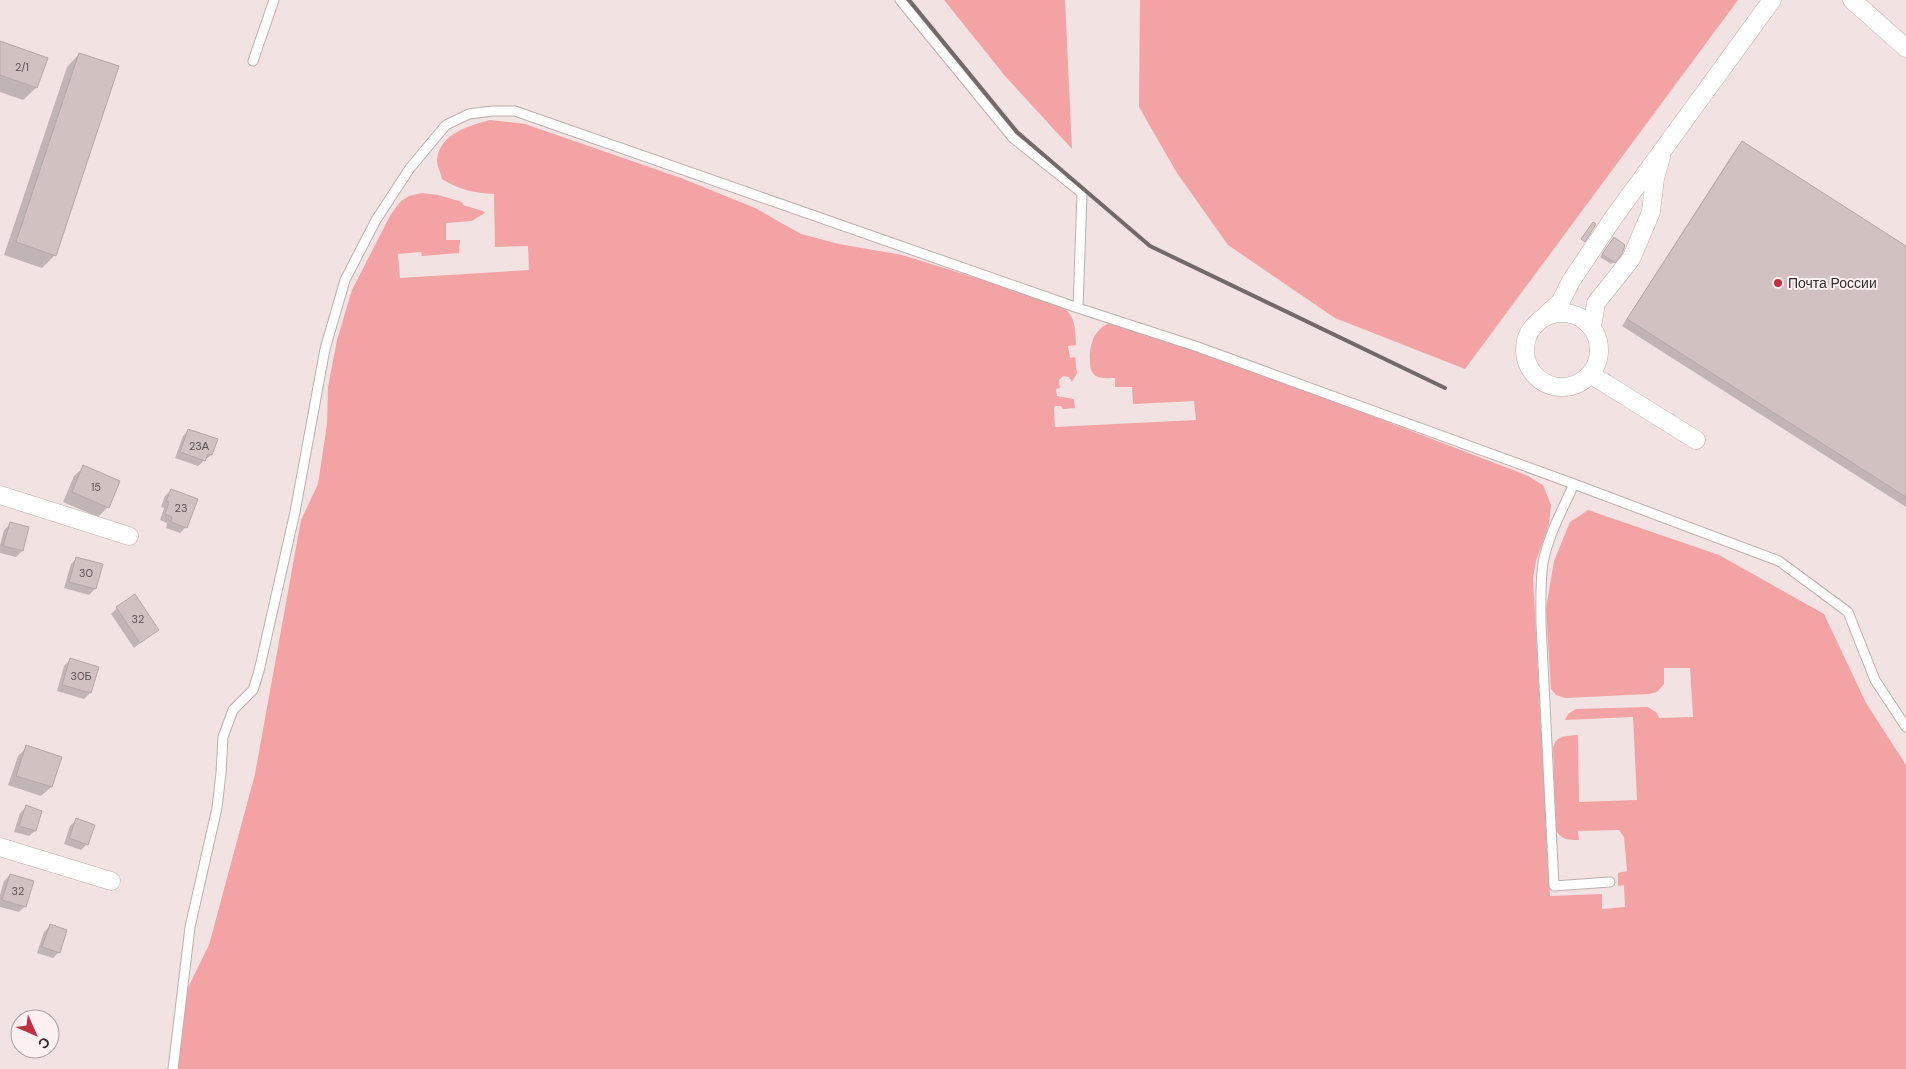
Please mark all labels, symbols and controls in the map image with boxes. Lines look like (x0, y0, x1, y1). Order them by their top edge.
house number: 2/1 (15, 60, 29, 74)
place label: Почта России (1788, 274, 1877, 292)
marker: Почта России (1772, 277, 1784, 289)
house number: 23А (189, 439, 210, 453)
house number: 15 (91, 480, 101, 494)
house number: 23 (175, 501, 187, 515)
house number: 30 (79, 566, 93, 580)
house number: 32 (132, 612, 144, 626)
house number: 30Б (70, 669, 92, 683)
house number: 32 (12, 884, 24, 898)
north arrow (10, 1009, 60, 1059)
text: С (34, 1033, 54, 1053)

